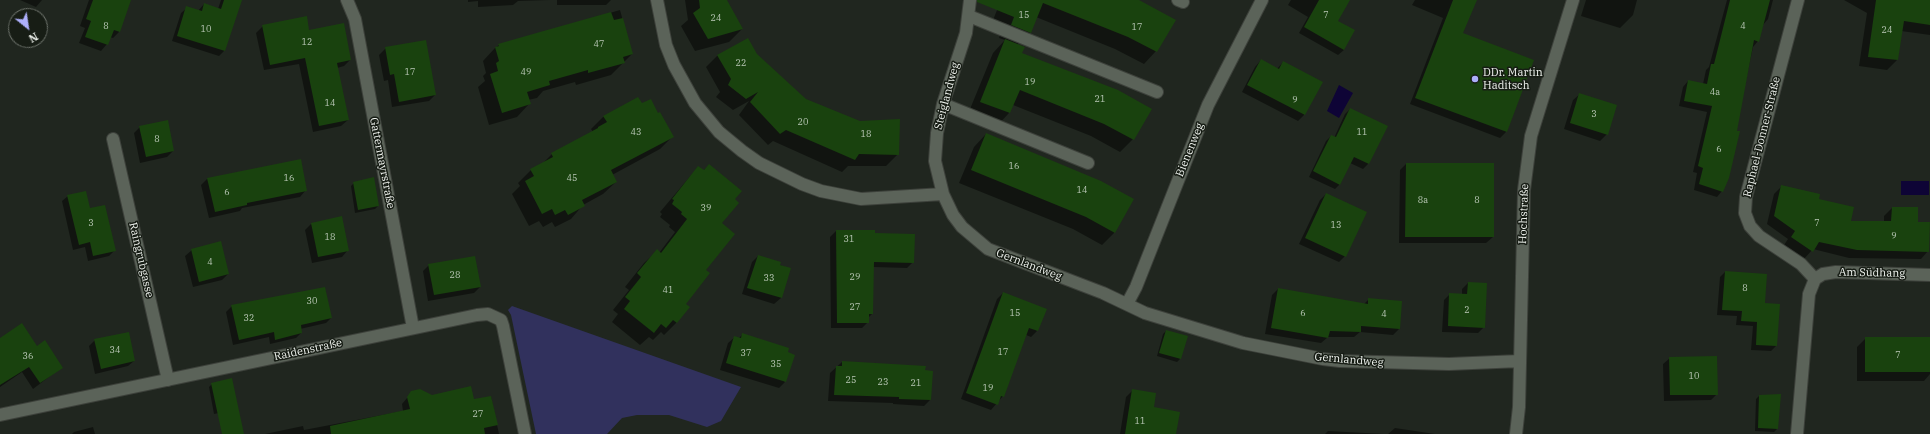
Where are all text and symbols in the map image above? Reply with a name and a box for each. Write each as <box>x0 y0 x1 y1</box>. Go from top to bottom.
north arrow <box>8 8 48 48</box>
house number: 15 <box>1019 10 1029 20</box>
house number: 7 <box>1323 10 1329 20</box>
house number: 24 <box>711 13 721 23</box>
house number: 8 <box>103 21 109 31</box>
house number: 4 <box>1740 21 1746 31</box>
house number: 17 <box>1132 22 1142 32</box>
house number: 10 <box>201 24 211 34</box>
house number: 24 <box>1882 25 1892 35</box>
text: N <box>26 29 41 46</box>
house number: 12 <box>302 37 312 47</box>
house number: 47 <box>594 39 604 49</box>
house number: 22 <box>736 58 746 68</box>
street label: Steiglandweg <box>932 61 962 131</box>
place label: DDr. Martin Haditsch <box>1483 66 1543 92</box>
house number: 17 <box>405 67 415 77</box>
house number: 49 <box>521 67 531 77</box>
marker: DDr. Martin Haditsch <box>1470 74 1480 84</box>
street label: Raphael-Donner-Straße <box>1741 75 1783 199</box>
house number: 19 <box>1025 77 1035 87</box>
house number: 4a <box>1710 87 1720 97</box>
house number: 21 <box>1095 94 1105 104</box>
house number: 9 <box>1292 95 1298 105</box>
house number: 14 <box>325 98 335 108</box>
house number: 3 <box>1591 109 1597 119</box>
street label: Gattermayrstraße <box>367 116 397 210</box>
house number: 20 <box>798 117 808 127</box>
street label: Bienenweg <box>1173 121 1207 179</box>
house number: 43 <box>631 127 641 137</box>
house number: 11 <box>1357 127 1367 137</box>
house number: 18 <box>861 129 871 139</box>
house number: 8 <box>154 134 160 144</box>
house number: 6 <box>1716 144 1722 154</box>
house number: 16 <box>1009 161 1019 171</box>
house number: 16 <box>284 173 294 183</box>
house number: 45 <box>567 173 577 183</box>
street label: Hochstraße <box>1516 184 1532 244</box>
house number: 14 <box>1077 185 1087 195</box>
house number: 6 <box>224 187 230 197</box>
house number: 8a <box>1418 195 1428 205</box>
house number: 8 <box>1474 195 1480 205</box>
house number: 39 <box>701 203 711 213</box>
house number: 3 <box>88 218 94 228</box>
house number: 7 <box>1814 218 1820 228</box>
house number: 13 <box>1331 220 1341 230</box>
street label: Raingrubgasse <box>126 221 156 299</box>
house number: 9 <box>1891 231 1897 241</box>
house number: 18 <box>325 232 335 242</box>
house number: 31 <box>844 234 854 244</box>
street label: Gernlandweg <box>994 246 1064 284</box>
house number: 4 <box>207 257 213 267</box>
street label: Am Südhang <box>1839 266 1905 280</box>
house number: 28 <box>450 270 460 280</box>
house number: 29 <box>850 272 860 282</box>
house number: 33 <box>764 273 774 283</box>
house number: 8 <box>1742 283 1748 293</box>
house number: 41 <box>663 285 673 295</box>
house number: 30 <box>307 296 317 306</box>
house number: 27 <box>850 302 860 312</box>
house number: 2 <box>1464 305 1470 315</box>
house number: 15 <box>1010 308 1020 318</box>
house number: 6 <box>1300 308 1306 318</box>
house number: 4 <box>1381 309 1387 319</box>
house number: 32 <box>244 313 254 323</box>
street label: Raidenstraße <box>273 336 343 364</box>
house number: 34 <box>110 345 120 355</box>
house number: 17 <box>998 347 1008 357</box>
house number: 37 <box>741 348 751 358</box>
street label: Gernlandweg <box>1314 350 1384 370</box>
house number: 7 <box>1895 350 1901 360</box>
house number: 36 <box>23 351 33 361</box>
house number: 35 <box>771 359 781 369</box>
house number: 10 <box>1689 371 1699 381</box>
house number: 25 <box>846 375 856 385</box>
house number: 23 <box>878 377 888 387</box>
house number: 21 <box>911 378 921 388</box>
house number: 19 <box>983 383 993 393</box>
house number: 27 <box>473 409 483 419</box>
house number: 11 <box>1135 416 1145 426</box>

